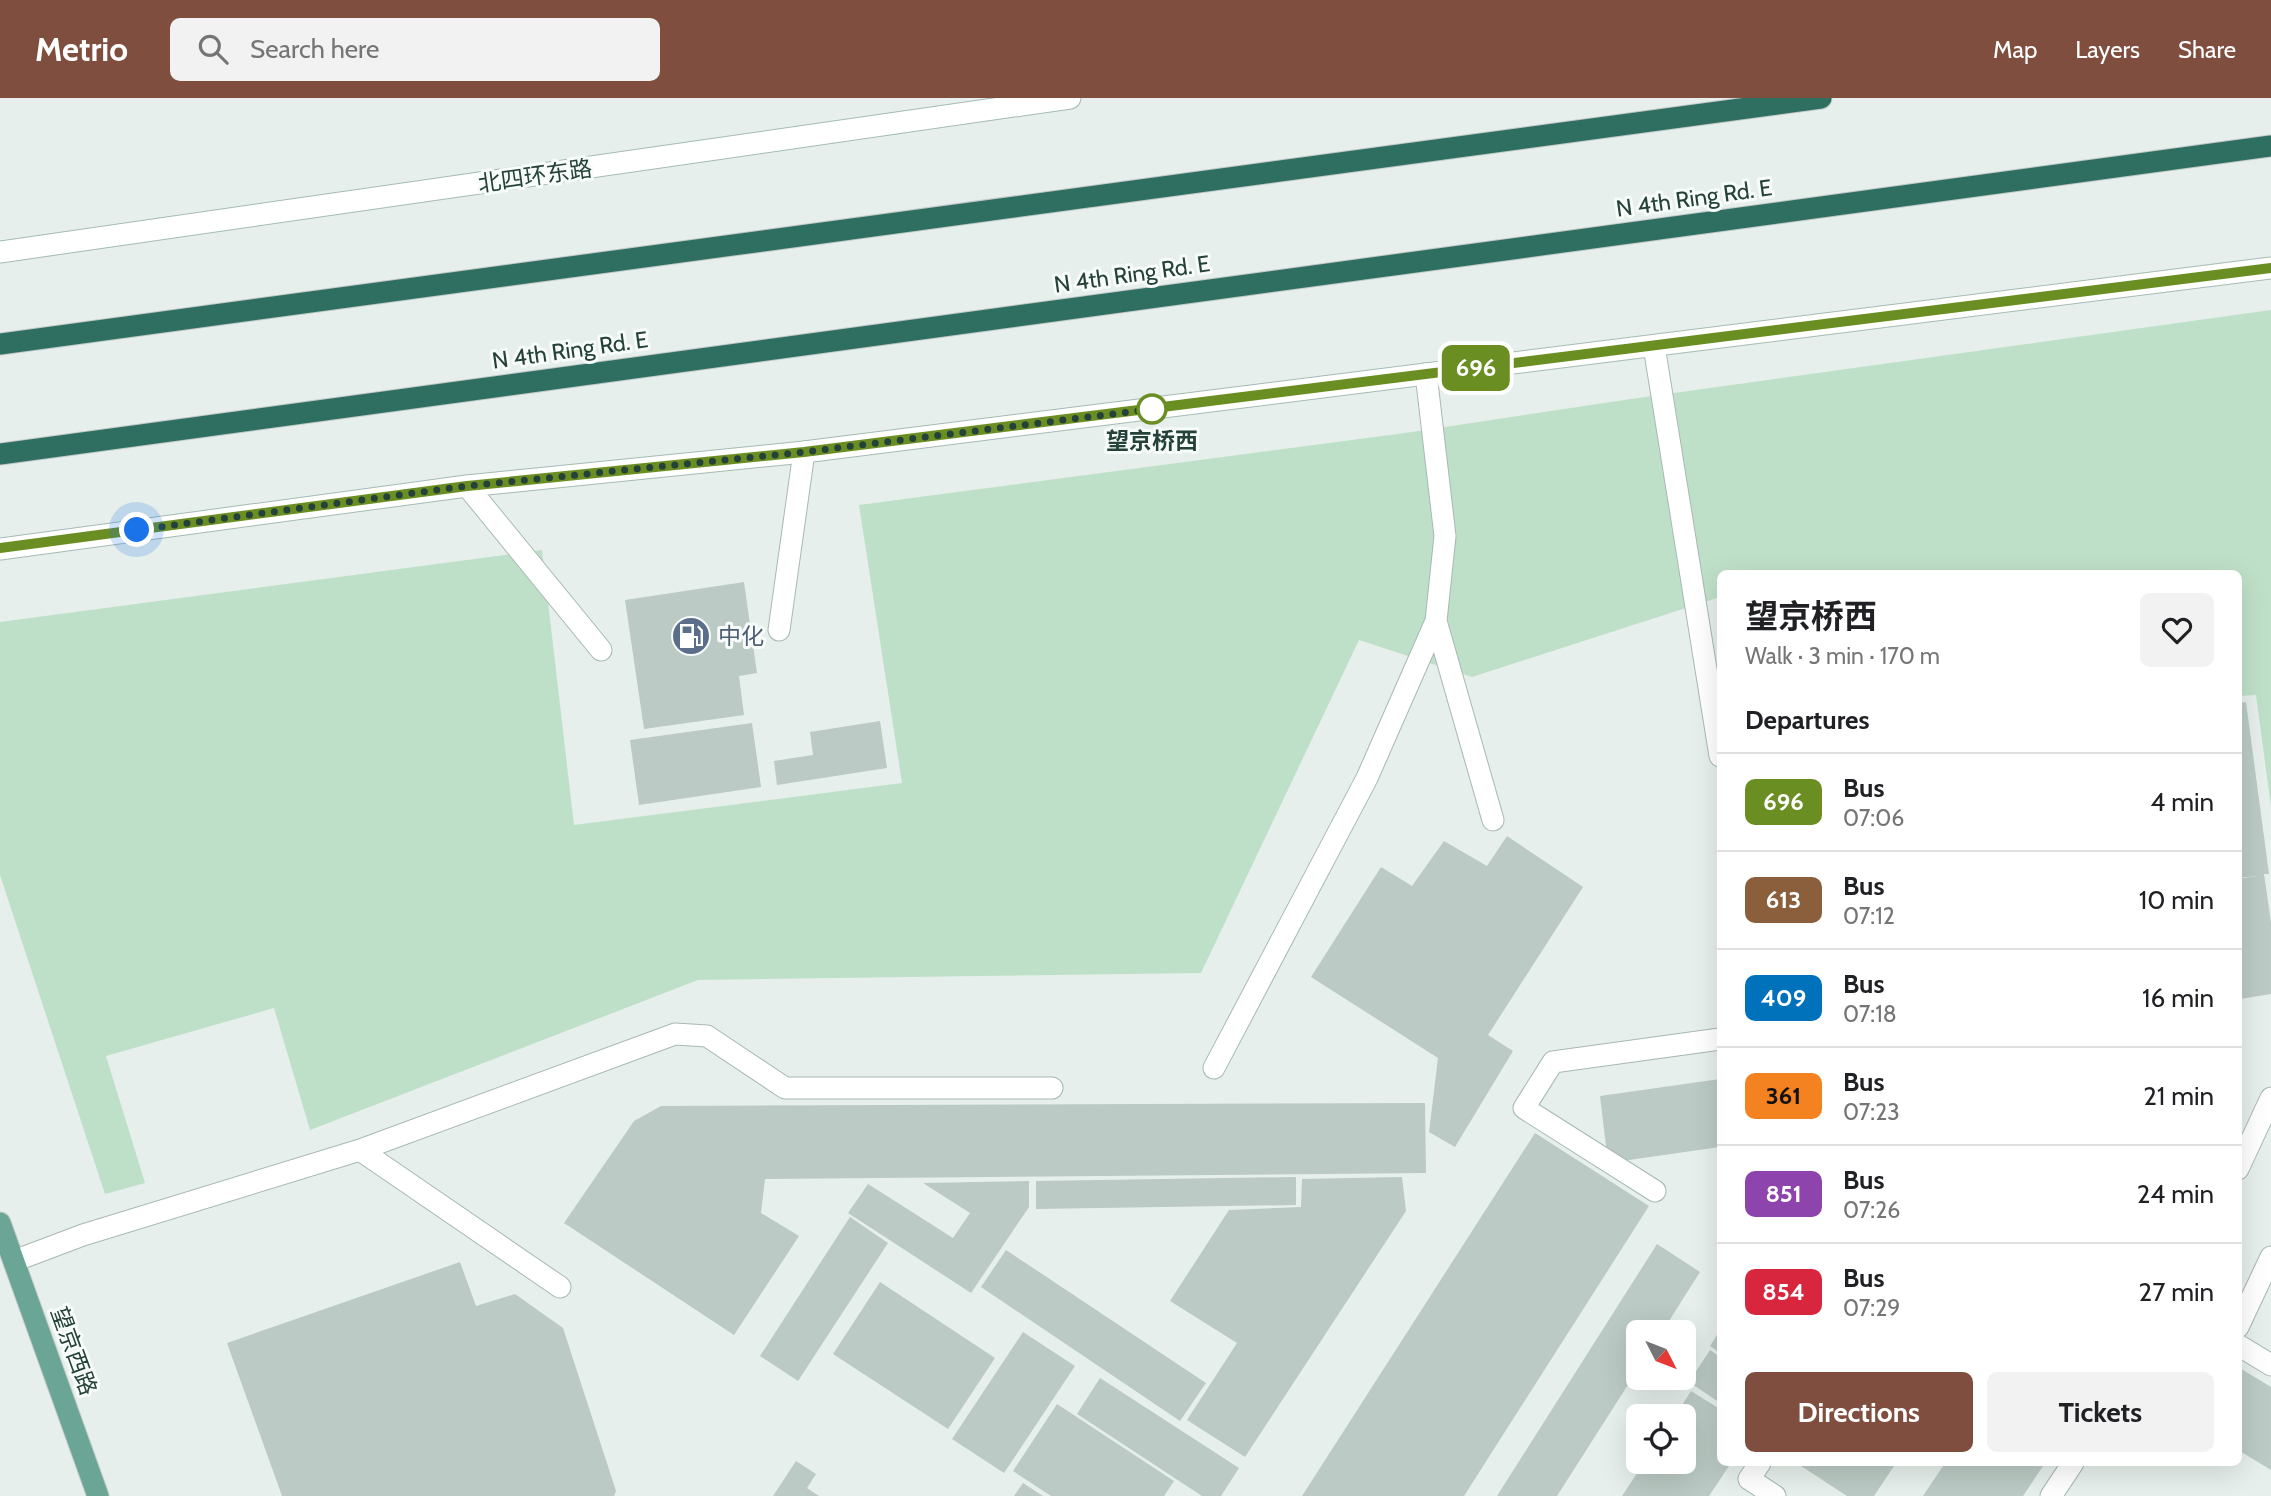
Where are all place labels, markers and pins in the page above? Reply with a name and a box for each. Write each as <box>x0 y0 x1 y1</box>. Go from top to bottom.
marker: 望京桥西 <box>1137 394 1167 424</box>
place label: 望京桥西 <box>1106 427 1198 455</box>
fuel station icon: 中化 <box>670 615 712 657</box>
place label: 中化 <box>718 622 764 650</box>

